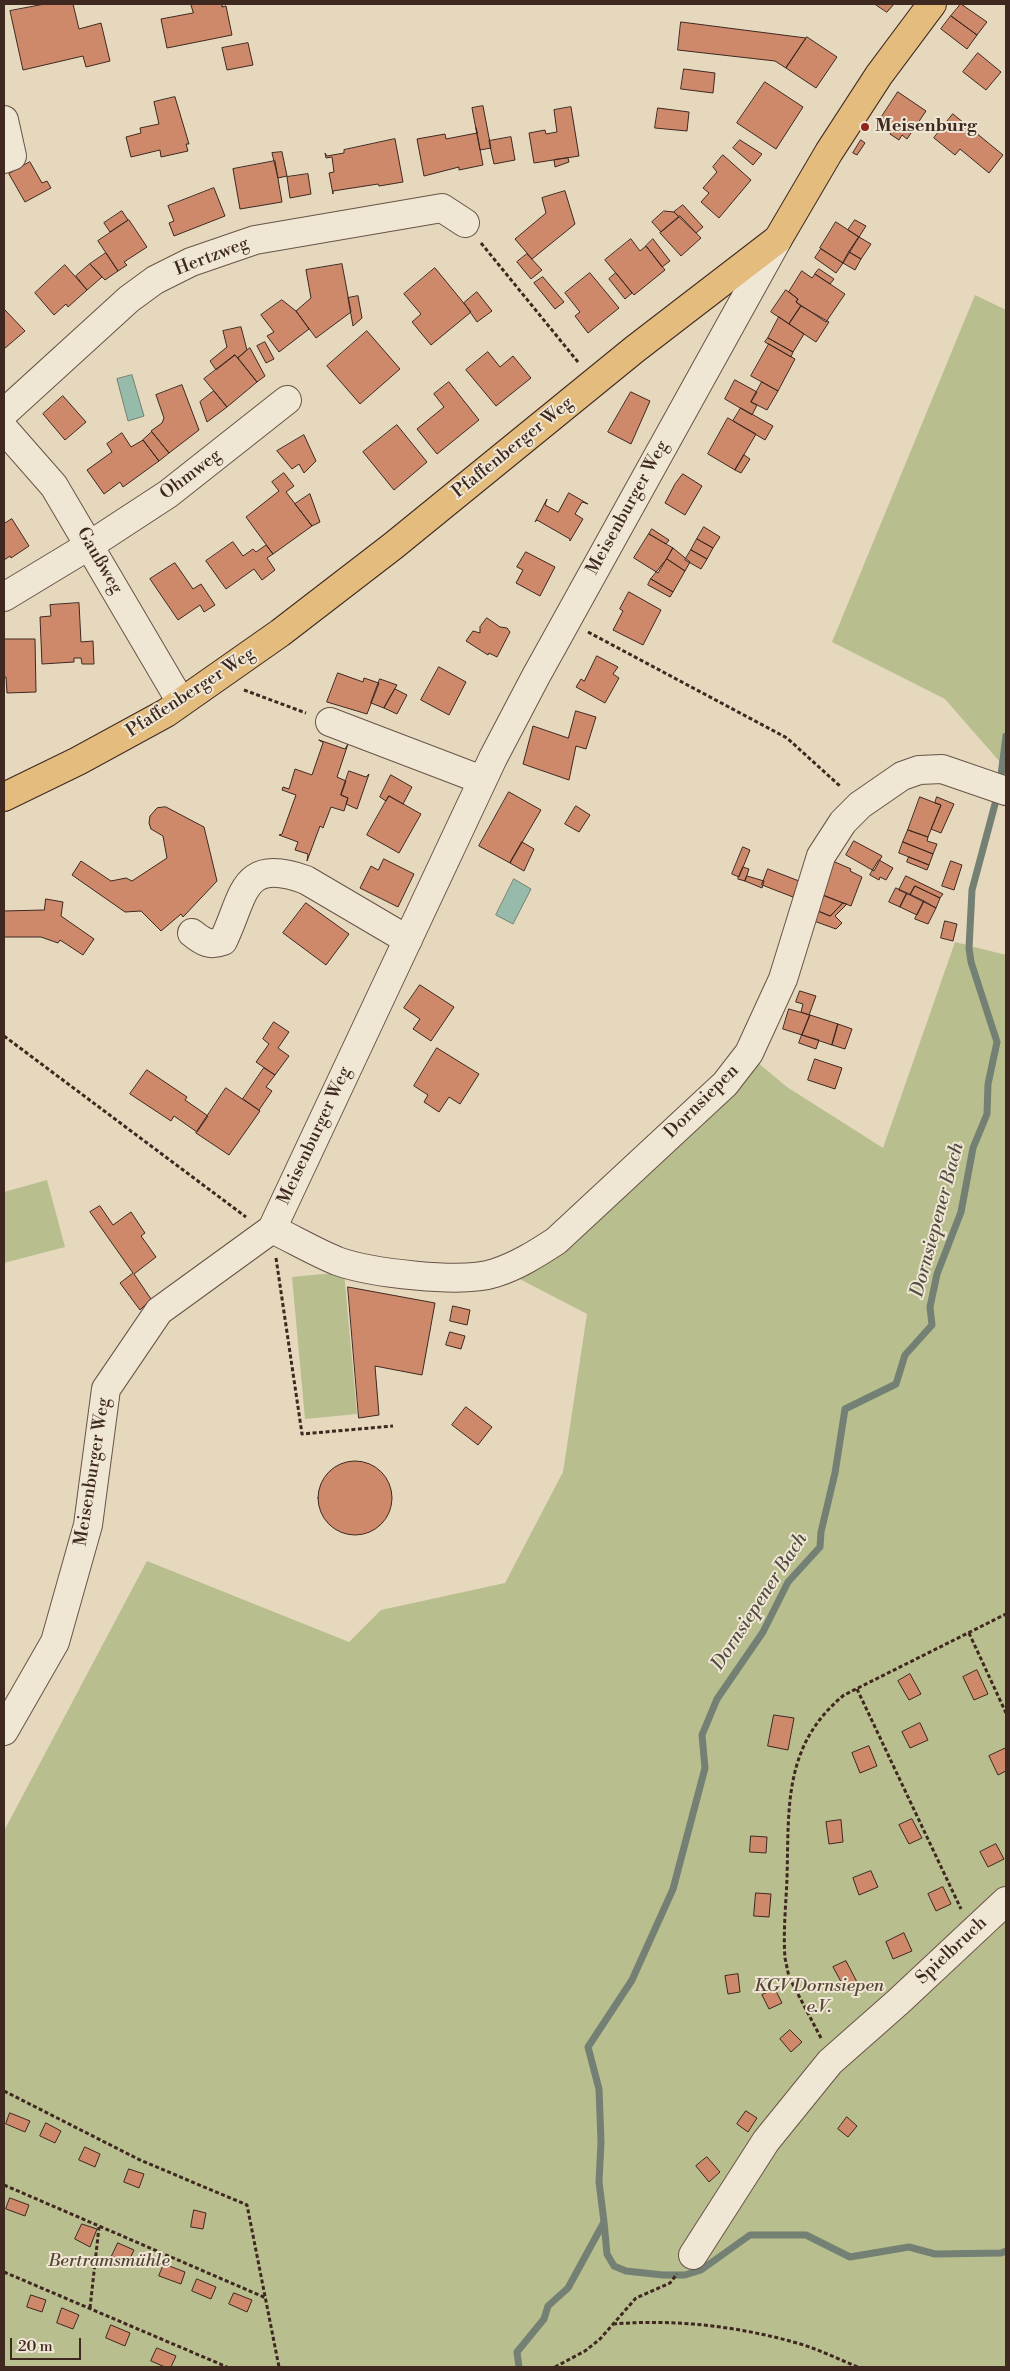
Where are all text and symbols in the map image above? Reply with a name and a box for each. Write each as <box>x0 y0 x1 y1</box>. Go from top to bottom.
place label: Meisenburg <box>875 116 977 138</box>
marker: Meisenburg <box>859 121 871 133</box>
street label: Hertzweg <box>172 233 252 281</box>
street label: Pfaffenberger Weg <box>448 393 578 503</box>
street label: Meisenburger Weg <box>582 437 674 579</box>
street label: Ohmweg <box>156 445 226 505</box>
street label: Gaußweg <box>71 524 127 598</box>
street label: Pfaffenberger Weg <box>123 643 259 743</box>
street label: Dornsiepen <box>660 1060 744 1144</box>
street label: Meisenburger Weg <box>274 1063 356 1209</box>
water label: Dornsiepener Bach <box>906 1140 970 1300</box>
street label: Meisenburger Weg <box>71 1396 115 1548</box>
water label: Dornsiepener Bach <box>707 1529 813 1675</box>
street label: Spielbruch <box>912 1913 992 1989</box>
park label: KGV Dornsiepen e.V. <box>754 1976 884 2018</box>
park label: Bertramsmühle <box>48 2251 170 2273</box>
scale bar <box>12 2328 84 2360</box>
text: 20 m <box>18 2337 53 2356</box>

